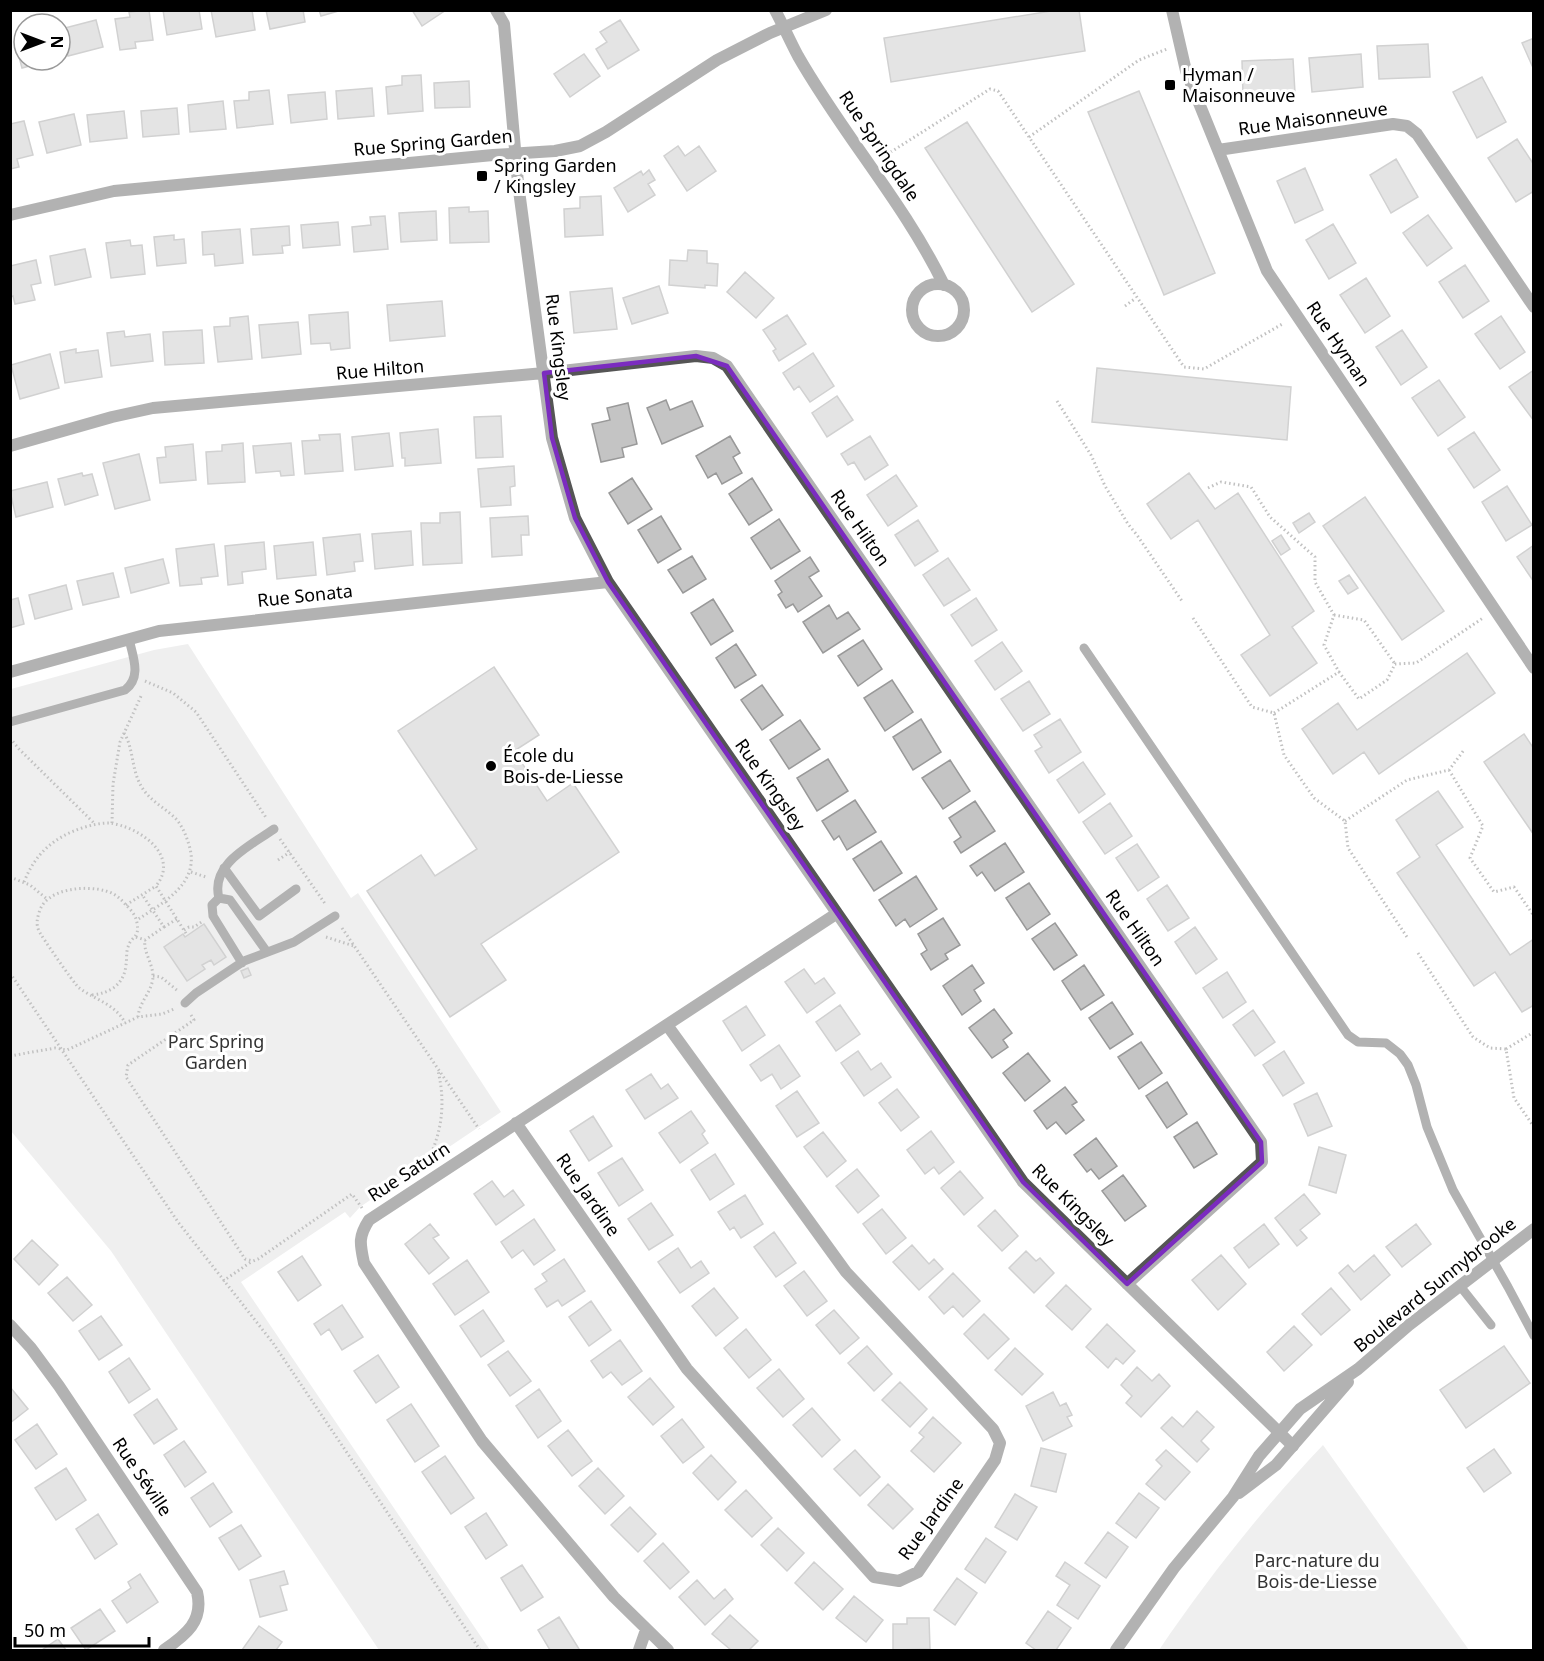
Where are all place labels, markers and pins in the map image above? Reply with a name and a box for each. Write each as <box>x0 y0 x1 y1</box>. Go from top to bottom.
place label: Hyman / Maisonneuve <box>1182 62 1295 107</box>
marker: Hyman / Maisonneuve <box>1163 78 1177 92</box>
place label: Spring Garden / Kingsley <box>494 153 617 198</box>
marker: Spring Garden / Kingsley <box>475 169 489 183</box>
place label: École du Bois-de-Liesse <box>503 743 623 788</box>
marker: École du Bois-de-Liesse <box>484 759 498 773</box>

